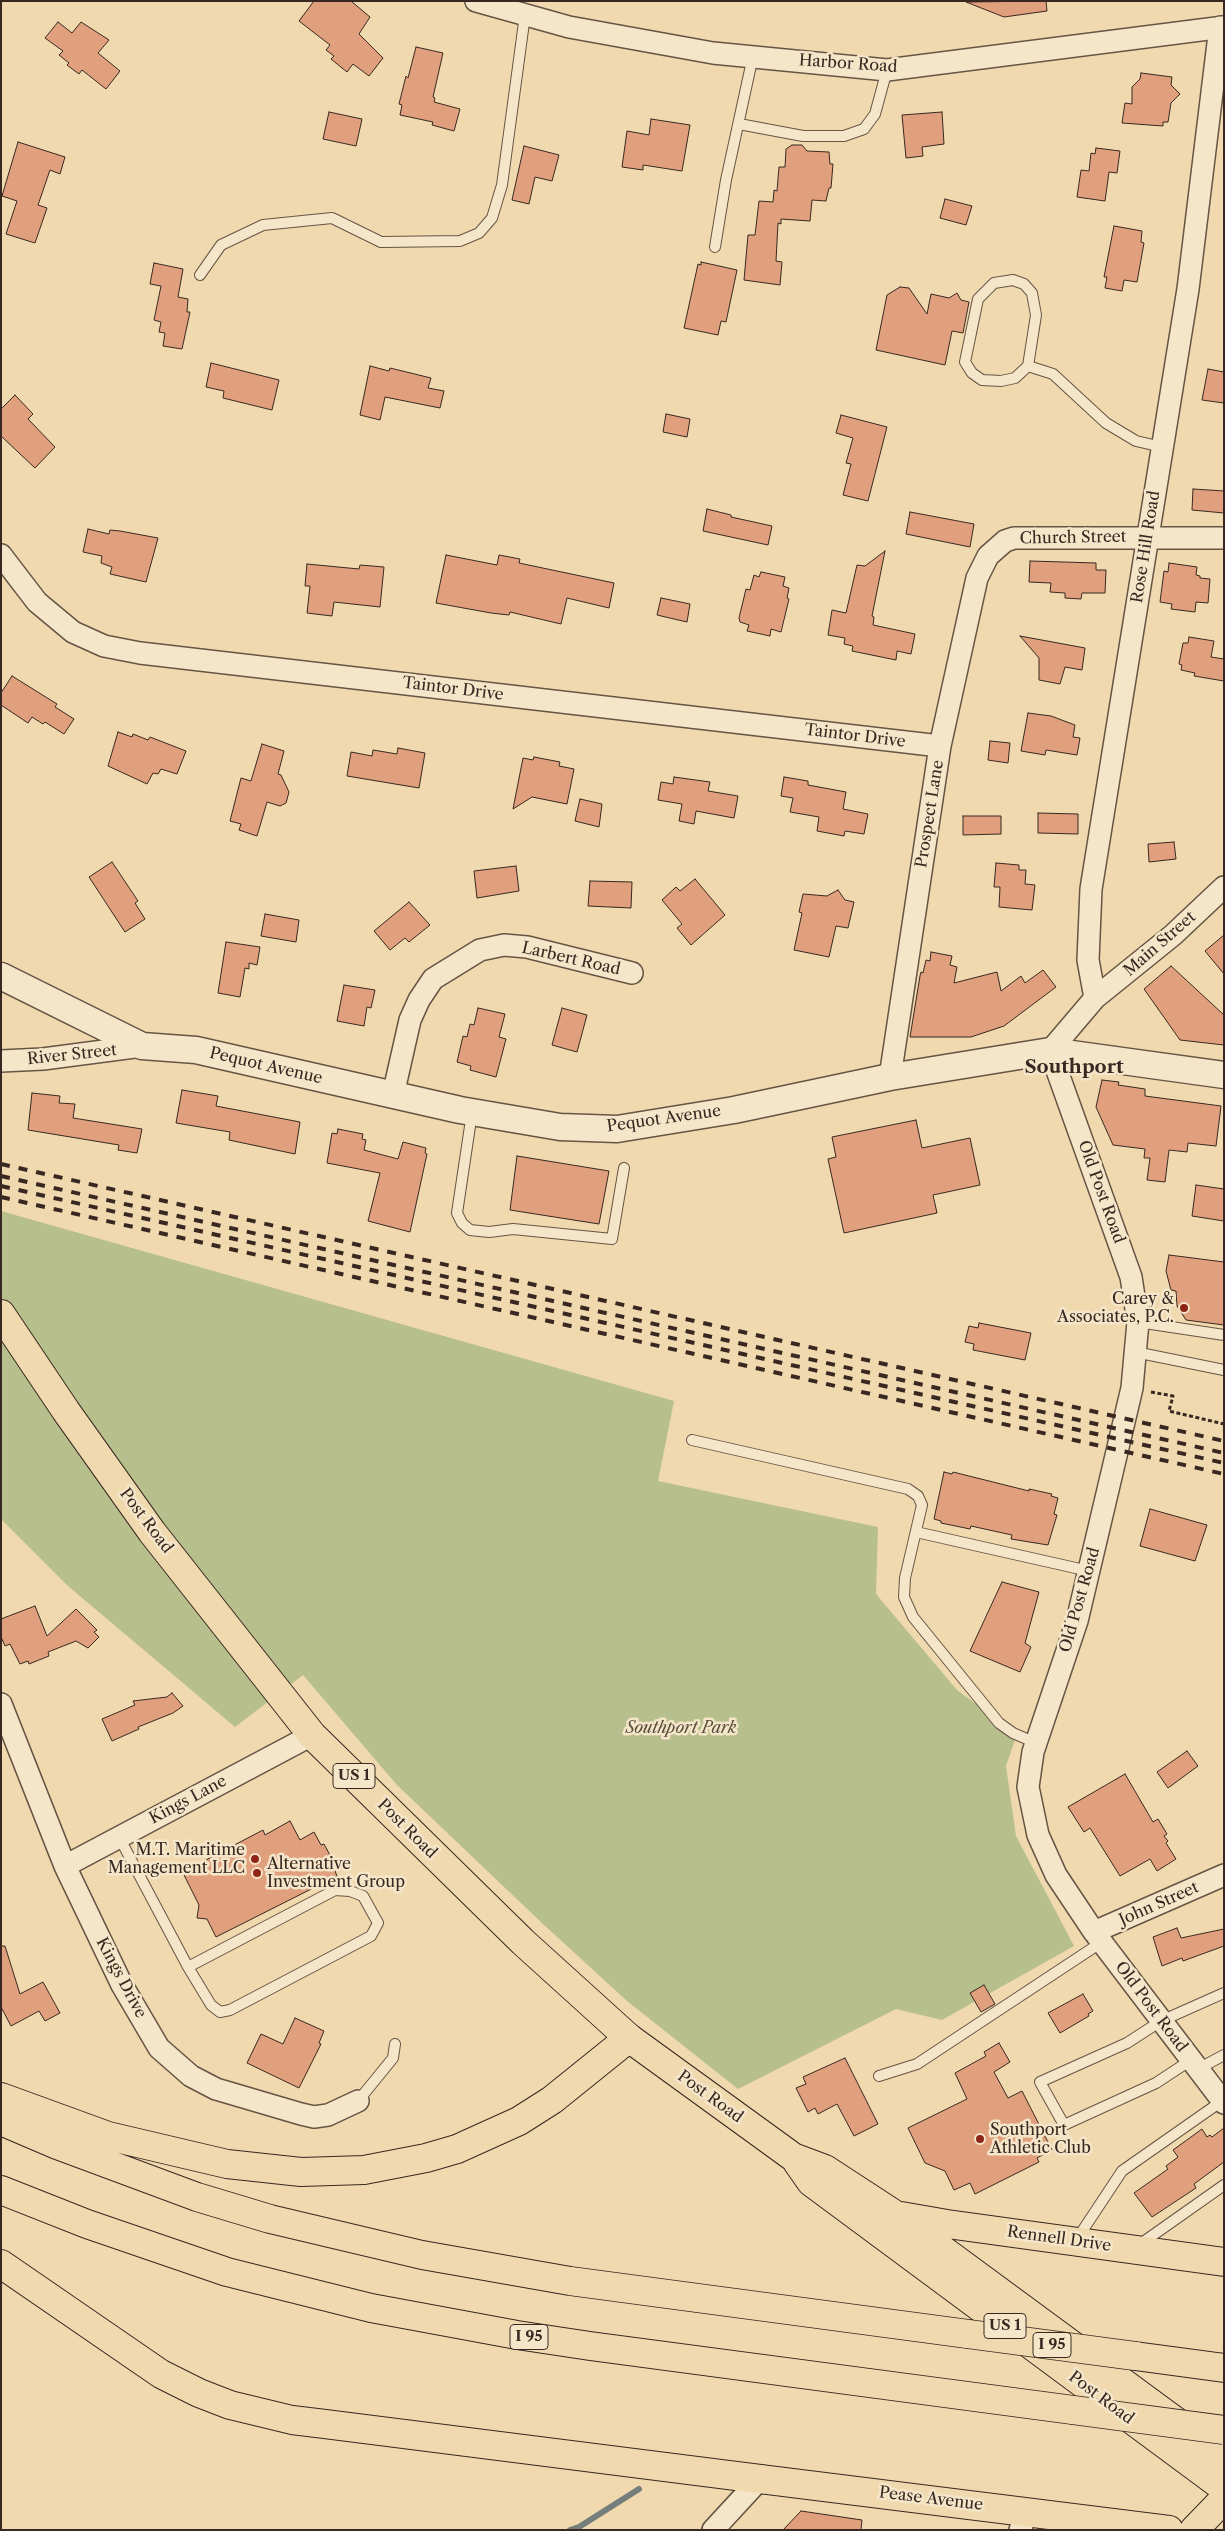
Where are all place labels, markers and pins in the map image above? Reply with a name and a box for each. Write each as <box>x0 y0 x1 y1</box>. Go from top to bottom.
place label: Carey & Associates, P.C. <box>1057 1289 1174 1327</box>
marker: Carey & Associates, P.C. <box>1178 1302 1190 1314</box>
place label: M.T. Maritime Management LLC <box>108 1840 245 1878</box>
marker: M.T. Maritime Management LLC <box>249 1853 261 1865</box>
place label: Alternative Investment Group <box>267 1854 405 1892</box>
marker: Alternative Investment Group <box>251 1867 263 1879</box>
place label: Southport Athletic Club <box>990 2120 1091 2158</box>
marker: Southport Athletic Club <box>974 2133 986 2145</box>

